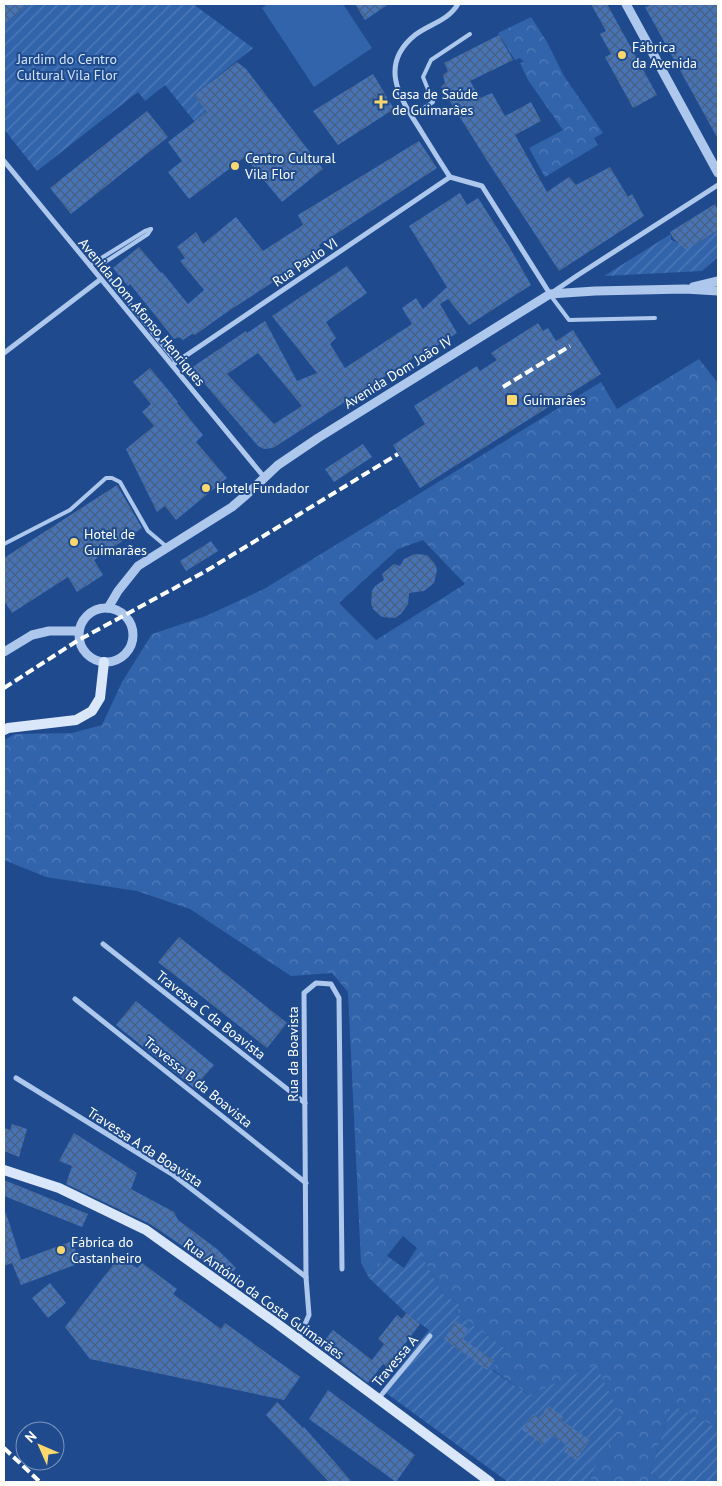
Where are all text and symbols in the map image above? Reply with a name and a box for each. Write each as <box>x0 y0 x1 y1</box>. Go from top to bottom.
place label: Fábrica da Avenida <box>632 38 697 72</box>
marker: Fábrica da Avenida <box>616 49 628 61</box>
park label: Jardim do Centro Cultural Vila Flor <box>16 50 118 84</box>
place label: Casa de Saúde de Guimarães <box>392 85 478 119</box>
marker: Casa de Saúde de Guimarães <box>374 95 388 109</box>
place label: Centro Cultural Vila Flor <box>244 149 336 183</box>
marker: Centro Cultural Vila Flor <box>229 160 241 172</box>
street label: Avenida Dom Afonso Henriques <box>75 234 209 390</box>
street label: Rua Paulo VI <box>269 234 341 290</box>
street label: Avenida Dom João IV <box>340 331 456 413</box>
place label: Guimarães <box>523 391 586 409</box>
marker: Guimarães <box>505 393 519 407</box>
place label: Hotel Fundador <box>216 479 309 497</box>
marker: Hotel Fundador <box>200 482 212 494</box>
place label: Hotel de Guimarães <box>84 525 147 559</box>
marker: Hotel de Guimarães <box>68 536 80 548</box>
street label: Travessa C da Boavista <box>153 967 269 1063</box>
street label: Rua da Boavista <box>284 1006 302 1102</box>
street label: Travessa B da Boavista <box>140 1033 256 1132</box>
street label: Travessa A da Boavista <box>84 1103 206 1191</box>
place label: Fábrica do Castanheiro <box>71 1233 142 1267</box>
street label: Rua António da Costa Guimarães <box>180 1235 348 1363</box>
marker: Fábrica do Castanheiro <box>55 1244 67 1256</box>
street label: Travessa A <box>368 1331 422 1391</box>
north arrow <box>15 1421 65 1471</box>
text: N <box>21 1427 40 1446</box>

